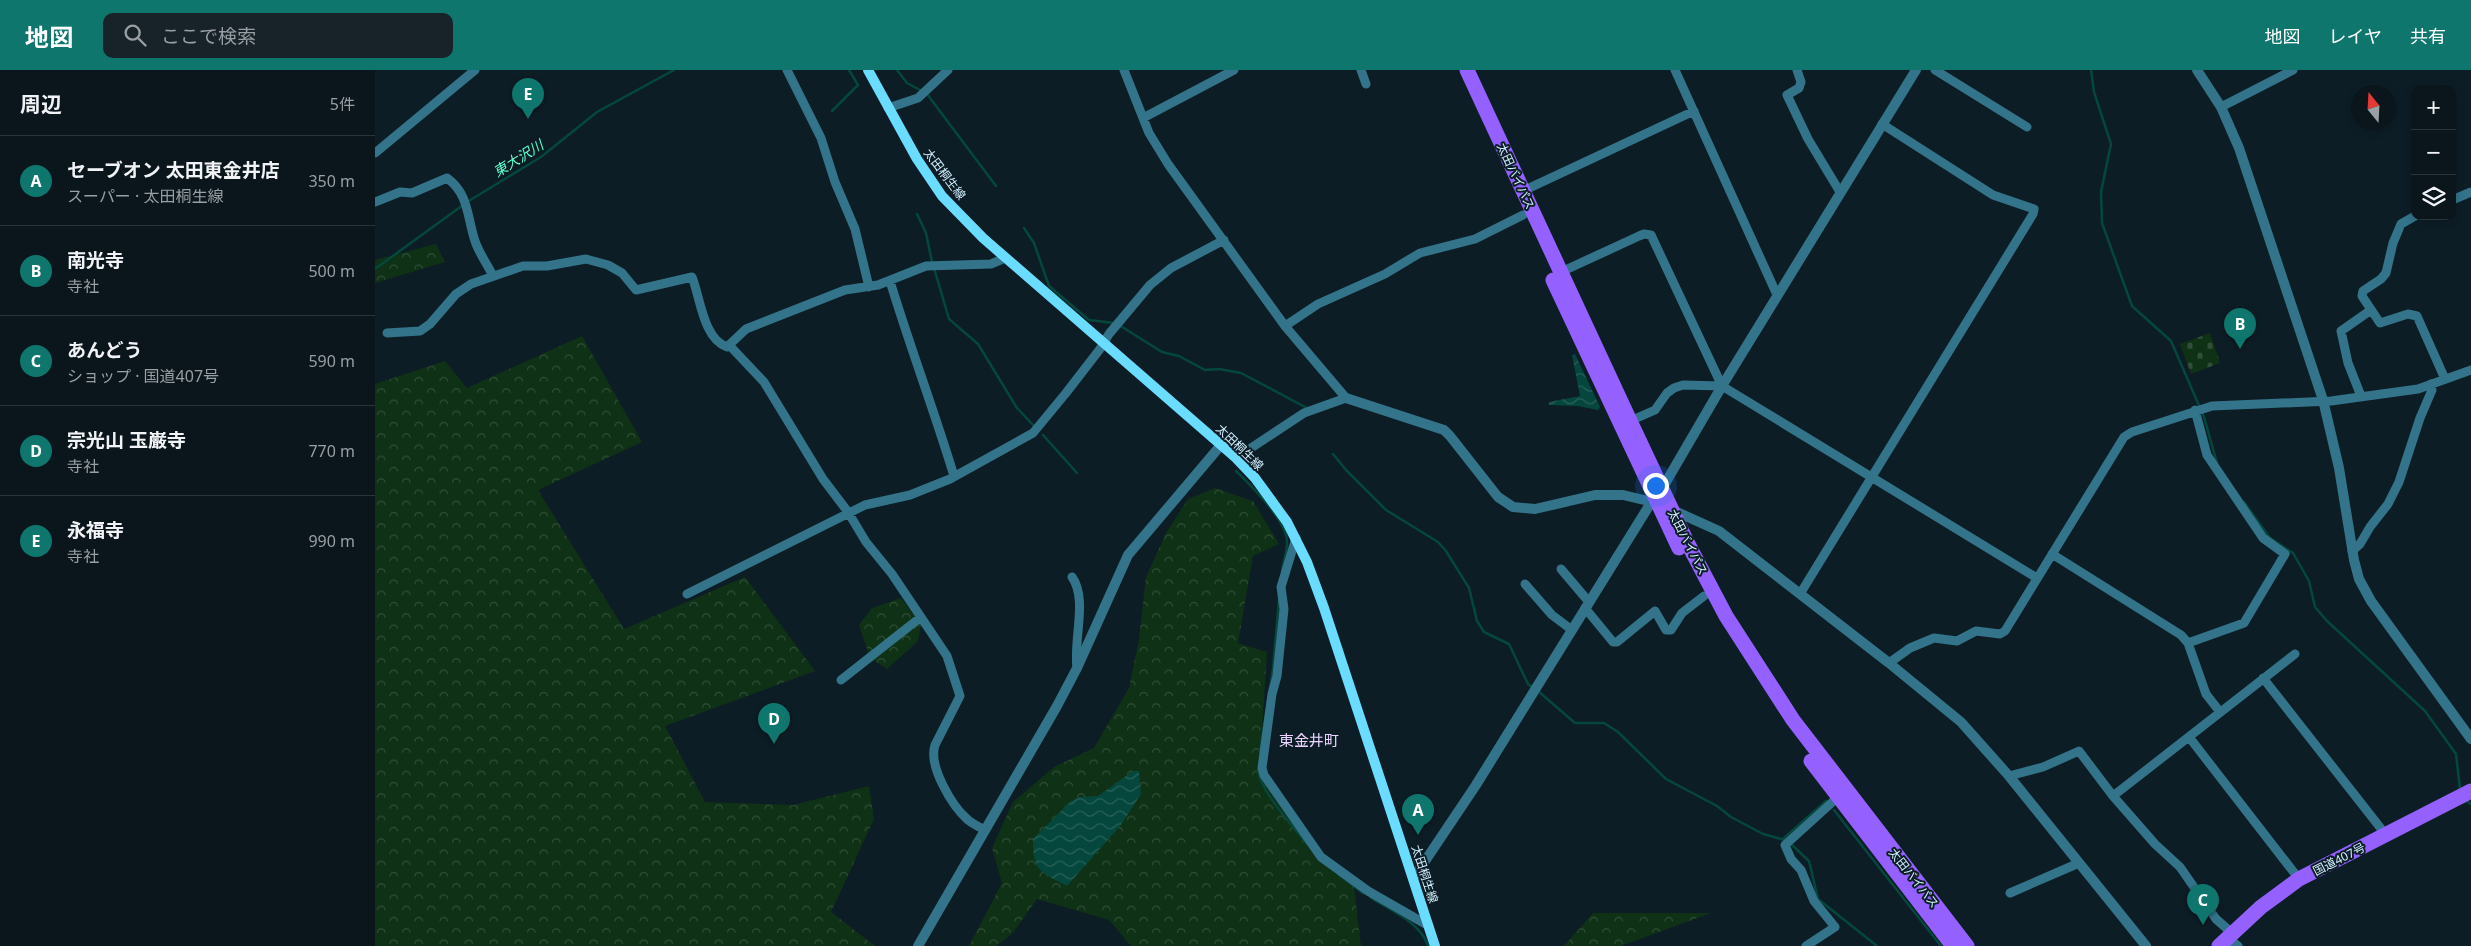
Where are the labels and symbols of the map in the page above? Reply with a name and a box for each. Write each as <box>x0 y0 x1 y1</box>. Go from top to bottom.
pin: E <box>512 78 544 119</box>
north arrow <box>2351 85 2396 130</box>
water label: 東大沢川 <box>489 134 548 181</box>
street label: 太田バイパス <box>1493 140 1539 212</box>
street label: 太田桐生線 <box>920 145 970 203</box>
pin: B <box>2224 308 2256 349</box>
street label: 太田桐生線 <box>1213 420 1267 474</box>
your location <box>1643 473 1669 499</box>
street label: 太田バイパス <box>1664 506 1712 578</box>
pin: D <box>758 703 790 744</box>
district label: 東金井町 <box>1279 730 1339 750</box>
pin: A <box>1402 794 1434 835</box>
street label: 国道407号 <box>2310 839 2368 879</box>
street label: 太田桐生線 <box>1408 843 1442 905</box>
street label: 太田バイパス <box>1885 844 1943 912</box>
pin: C <box>2187 884 2219 925</box>

